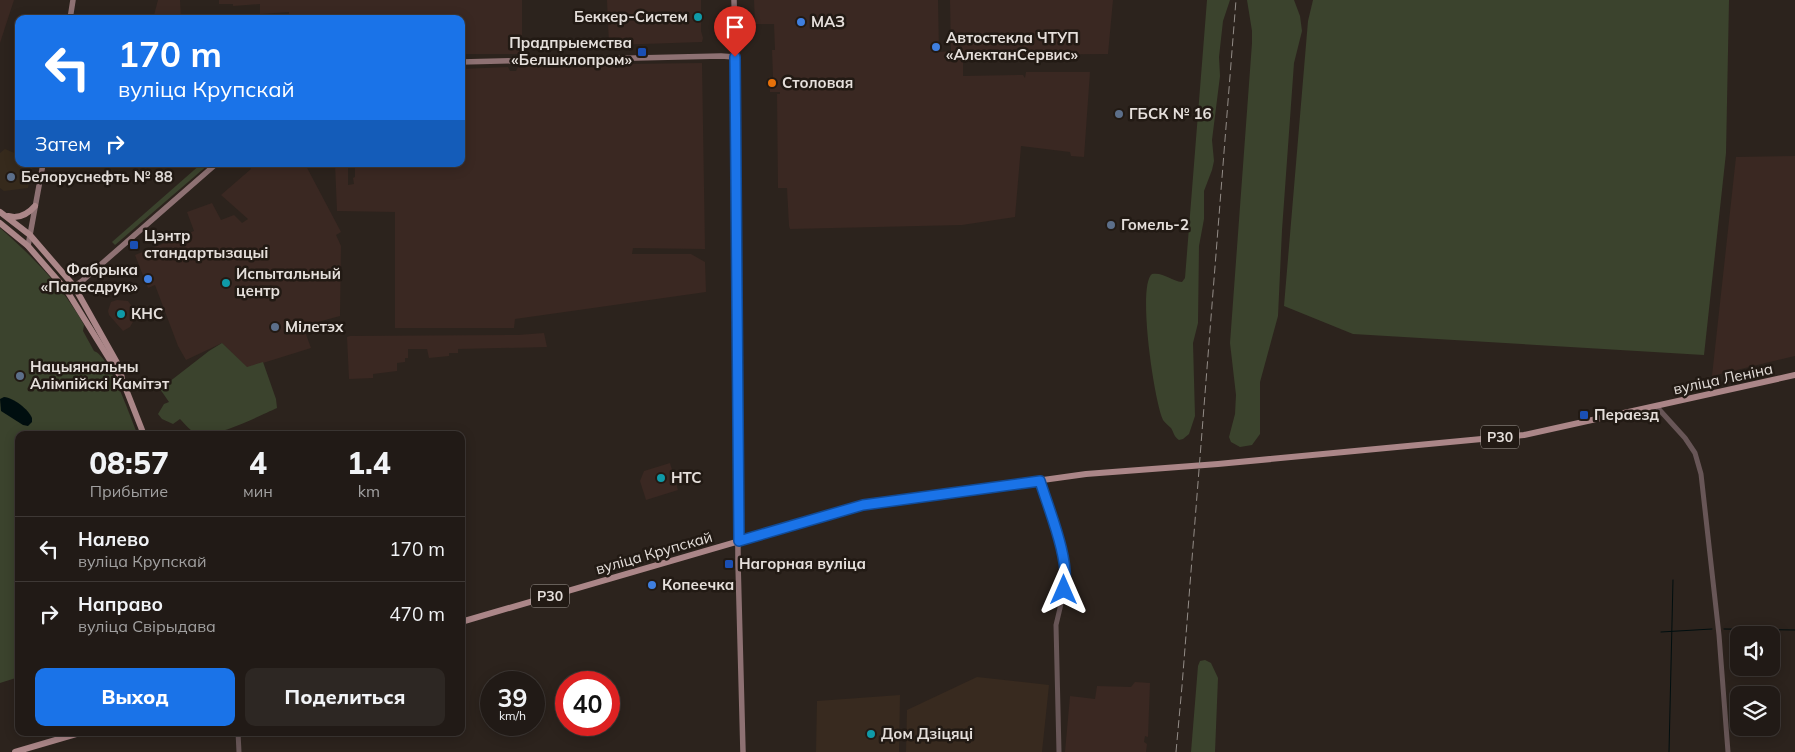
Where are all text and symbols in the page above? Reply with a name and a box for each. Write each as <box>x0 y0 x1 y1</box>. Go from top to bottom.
pin <box>714 6 756 57</box>
place label: Беккер-Систем <box>574 7 688 26</box>
marker: Беккер-Систем <box>692 11 704 23</box>
place label: МАЗ <box>811 12 845 31</box>
icon: arrive <box>721 13 749 41</box>
marker: МАЗ <box>795 16 807 28</box>
place label: Автостекла ЧТУП «АлектанСервис» <box>946 28 1079 64</box>
text: 170 m <box>118 32 222 76</box>
place label: Прадпрыемства «Белшклопром» <box>509 33 633 69</box>
icon: left <box>35 35 100 100</box>
marker: Автостекла ЧТУП «АлектанСервис» <box>930 41 942 53</box>
marker: Прадпрыемства «Белшклопром» <box>636 46 648 58</box>
place label: Столовая <box>782 73 853 92</box>
text: вуліца Крупскай <box>118 75 295 103</box>
marker: Столовая <box>766 77 778 89</box>
place label: ГБСК № 16 <box>1129 104 1212 123</box>
marker: ГБСК № 16 <box>1113 108 1125 120</box>
icon: right <box>101 130 129 158</box>
text: Затем <box>35 132 91 156</box>
place label: Белоруснефть № 88 <box>21 167 173 186</box>
marker: Белоруснефть № 88 <box>5 171 17 183</box>
place label: Гомель-2 <box>1121 215 1189 234</box>
marker: Гомель-2 <box>1105 219 1117 231</box>
place label: Цэнтр стандартызацыі <box>144 226 268 262</box>
marker: Цэнтр стандартызацыі <box>128 239 140 251</box>
place label: Фабрыка «Палесдрук» <box>41 260 139 296</box>
place label: Испытальный центр <box>236 264 341 300</box>
marker: Фабрыка «Палесдрук» <box>142 273 154 285</box>
marker: Испытальный центр <box>220 277 232 289</box>
place label: КНС <box>131 304 163 323</box>
marker: КНС <box>115 308 127 320</box>
place label: Мілетэх <box>285 317 344 336</box>
marker: Мілетэх <box>269 321 281 333</box>
place label: Нацыянальны Алімпійскі Камітэт <box>30 357 170 393</box>
street label: вуліца Леніна <box>1671 359 1774 398</box>
marker: Нацыянальны Алімпійскі Камітэт <box>14 370 26 382</box>
place label: Пераезд <box>1594 405 1660 424</box>
marker: Пераезд <box>1578 409 1590 421</box>
road number: Р30 <box>1481 426 1519 448</box>
text: 08:57 <box>89 444 169 482</box>
text: 4 <box>249 444 267 482</box>
text: 1.4 <box>347 444 391 482</box>
place label: НТС <box>671 468 702 487</box>
marker: НТС <box>655 472 667 484</box>
text: Прибытие <box>90 481 168 501</box>
text: мин <box>243 481 273 501</box>
text: km <box>358 481 380 501</box>
text: Налево <box>78 527 150 551</box>
street label: вуліца Крупскай <box>593 527 714 578</box>
icon: left <box>35 535 63 563</box>
text: 170 m <box>389 537 445 561</box>
text: вуліца Крупскай <box>78 551 207 571</box>
place label: Нагорная вуліца <box>739 554 866 573</box>
marker: Нагорная вуліца <box>723 558 735 570</box>
position arrow <box>1037 563 1089 615</box>
place label: Копеечка <box>662 575 734 594</box>
marker: Копеечка <box>646 579 658 591</box>
road number: Р30 <box>531 584 569 608</box>
text: Направо <box>78 592 163 616</box>
icon: right <box>35 600 63 628</box>
text: 470 m <box>389 602 445 626</box>
text: вуліца Свірыдава <box>78 616 216 636</box>
map controls <box>1730 626 1780 736</box>
button: sound <box>1730 626 1780 676</box>
button: Выход <box>35 668 235 726</box>
button: Поделиться <box>245 668 445 726</box>
speed limit sign: 40 <box>555 671 620 736</box>
text: 39 <box>497 682 528 713</box>
button: layers <box>1730 686 1780 736</box>
text: km/h <box>499 708 526 723</box>
place label: Дом Дзіцяці <box>881 724 973 743</box>
marker: Дом Дзіцяці <box>865 728 877 740</box>

